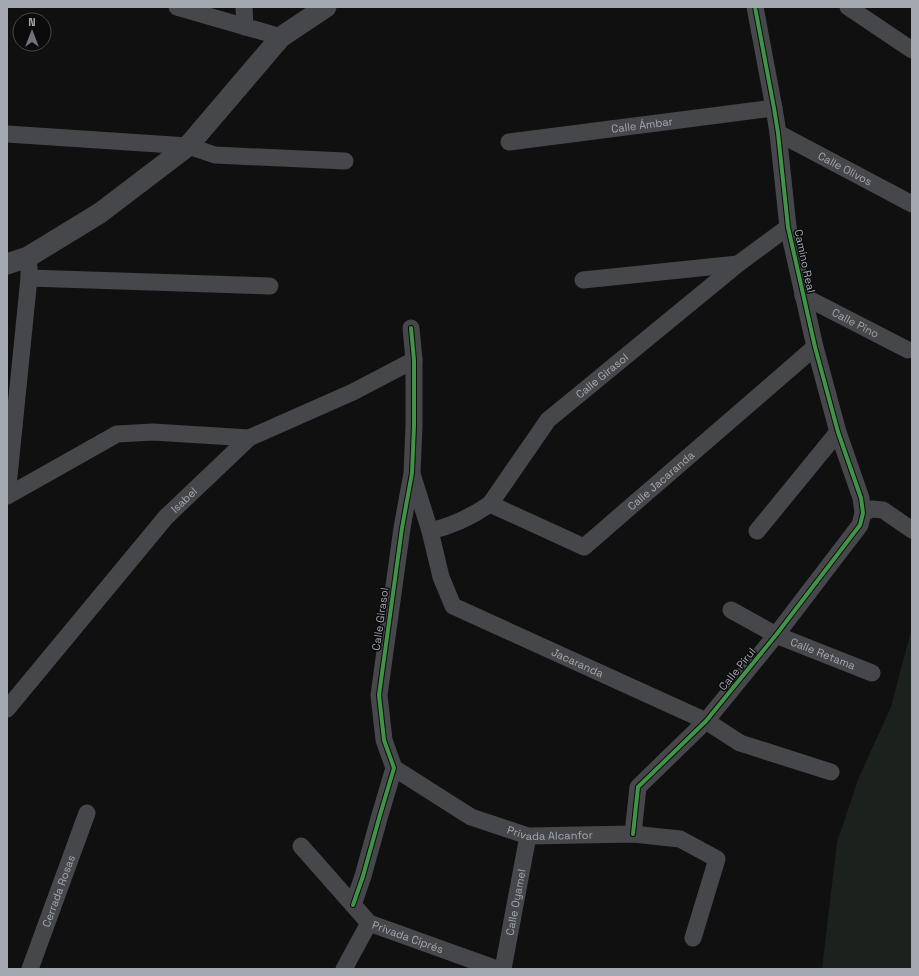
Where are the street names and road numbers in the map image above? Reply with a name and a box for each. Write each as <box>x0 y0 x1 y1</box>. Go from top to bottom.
street label: Calle Ámbar <box>610 114 674 136</box>
street label: Calle Olivos <box>816 149 875 189</box>
street label: Camino Real <box>791 228 819 294</box>
street label: Calle Pino <box>830 305 882 341</box>
street label: Calle Girasol <box>573 350 631 401</box>
street label: Calle Jacaranda <box>625 447 698 513</box>
street label: Isabel <box>168 484 200 516</box>
street label: Calle Girasol <box>369 587 391 651</box>
street label: Calle Retama <box>789 634 858 673</box>
street label: Jacaranda <box>549 645 606 681</box>
street label: Calle Pirul <box>716 645 758 693</box>
street label: Privada Alcanfor <box>505 823 593 843</box>
street label: Cerrada Rosas <box>39 853 78 929</box>
street label: Calle Oyamel <box>502 868 529 937</box>
street label: Privada Ciprés <box>370 918 446 956</box>

